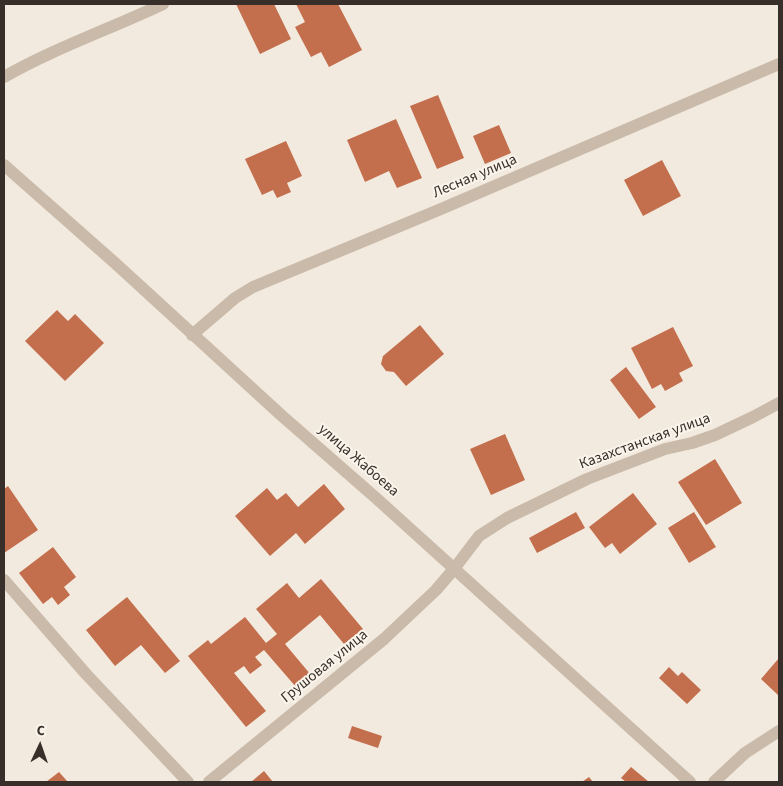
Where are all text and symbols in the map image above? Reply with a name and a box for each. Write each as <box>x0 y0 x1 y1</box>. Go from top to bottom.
street label: Лесная улица <box>430 151 520 203</box>
street label: Казахстанская улица <box>577 410 713 474</box>
street label: улица Жабоева <box>314 421 402 501</box>
street label: Грушовая улица <box>278 627 372 707</box>
north arrow <box>15 721 65 771</box>
text: С <box>36 721 45 741</box>

